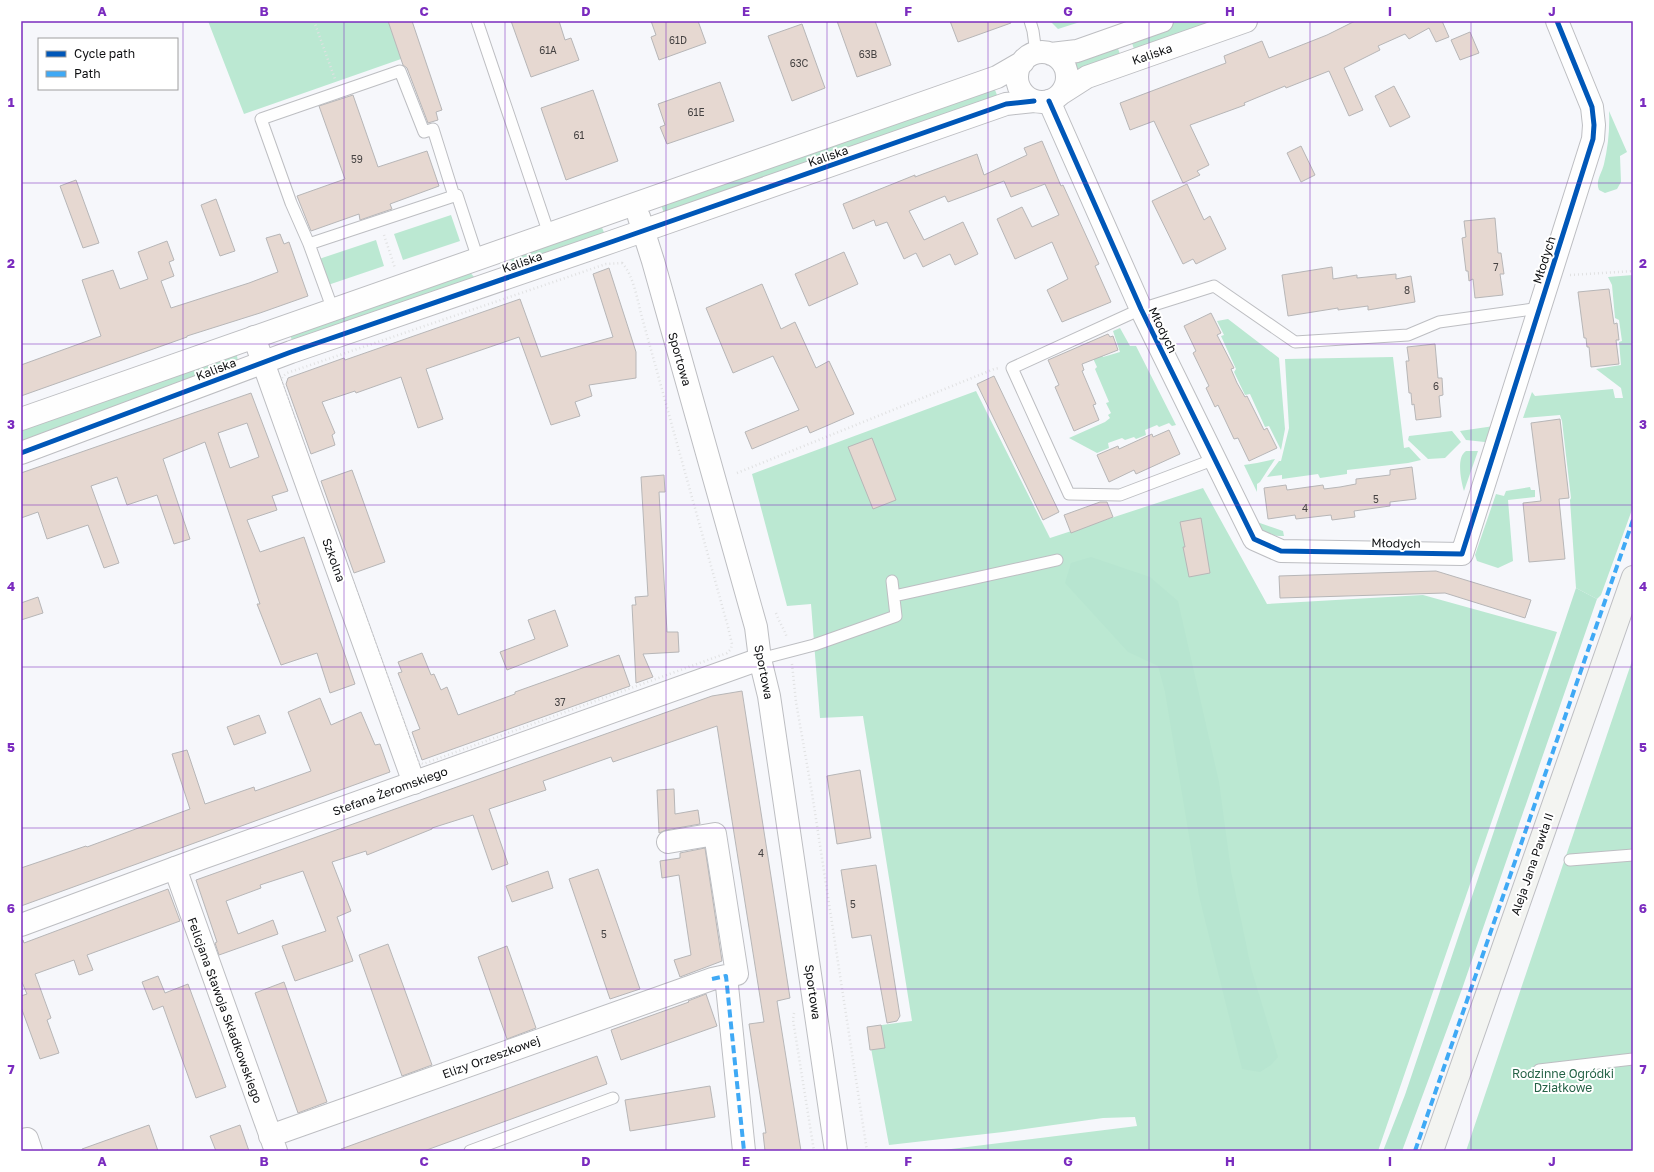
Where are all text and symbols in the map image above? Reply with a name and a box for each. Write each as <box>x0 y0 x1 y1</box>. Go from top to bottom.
text: A <box>97 3 107 19</box>
text: B <box>259 3 269 19</box>
text: C <box>419 3 429 19</box>
text: D <box>581 3 591 19</box>
text: E <box>742 3 750 19</box>
text: F <box>904 3 912 19</box>
text: G <box>1063 3 1073 19</box>
text: H <box>1225 3 1235 19</box>
text: I <box>1388 3 1392 19</box>
text: J <box>1548 3 1556 19</box>
house number: 61D <box>669 34 687 46</box>
legend <box>38 38 178 90</box>
street label: Kaliska <box>1130 40 1174 68</box>
house number: 61A <box>539 44 557 56</box>
text: Cycle path <box>74 46 135 61</box>
house number: 63B <box>859 48 878 60</box>
house number: 63C <box>790 57 809 69</box>
text: Path <box>74 66 101 81</box>
text: 1 <box>8 94 15 110</box>
text: 1 <box>1640 94 1647 110</box>
house number: 61E <box>688 106 705 118</box>
house number: 61 <box>574 129 585 141</box>
street label: Kaliska <box>806 142 850 170</box>
house number: 59 <box>351 153 363 165</box>
street label: Młodych <box>1529 234 1559 286</box>
street label: Kaliska <box>500 248 544 276</box>
text: 2 <box>7 255 15 271</box>
text: 2 <box>1639 255 1647 271</box>
house number: 7 <box>1493 261 1499 273</box>
house number: 8 <box>1404 284 1410 296</box>
street label: Młodych <box>1145 305 1181 355</box>
street label: Sportowa <box>665 330 695 388</box>
street label: Kaliska <box>194 355 238 383</box>
house number: 6 <box>1433 380 1439 392</box>
text: 3 <box>7 416 15 432</box>
text: 3 <box>1639 416 1647 432</box>
house number: 5 <box>1373 493 1379 505</box>
house number: 4 <box>1302 502 1308 514</box>
street label: Młodych <box>1371 535 1421 551</box>
street label: Szkolna <box>319 536 349 584</box>
text: 4 <box>7 578 15 594</box>
text: 4 <box>1639 578 1647 594</box>
street label: Sportowa <box>751 643 777 701</box>
house number: 37 <box>554 696 566 708</box>
text: 5 <box>7 739 15 755</box>
text: 5 <box>1639 739 1647 755</box>
street label: Stefana Żeromskiego <box>330 763 450 819</box>
street label: Aleja Jana Pawła II <box>1507 811 1557 917</box>
house number: 4 <box>758 847 764 859</box>
house number: 5 <box>850 898 856 910</box>
text: 6 <box>7 900 15 916</box>
text: 6 <box>1639 900 1647 916</box>
street label: Felicjana Sławoja Składkowskiego <box>184 915 266 1105</box>
house number: 5 <box>601 928 607 940</box>
street label: Sportowa <box>802 964 824 1020</box>
street label: Elizy Orzeszkowej <box>440 1032 542 1082</box>
text: 7 <box>7 1061 15 1077</box>
text: 7 <box>1639 1061 1647 1077</box>
park label: Rodzinne Ogródki Działkowe <box>1512 1066 1614 1095</box>
text: A <box>97 1153 107 1169</box>
text: B <box>259 1153 269 1169</box>
text: C <box>419 1153 429 1169</box>
text: D <box>581 1153 591 1169</box>
text: E <box>742 1153 750 1169</box>
text: F <box>904 1153 912 1169</box>
text: G <box>1063 1153 1073 1169</box>
text: H <box>1225 1153 1235 1169</box>
text: I <box>1388 1153 1392 1169</box>
text: J <box>1548 1153 1556 1169</box>

